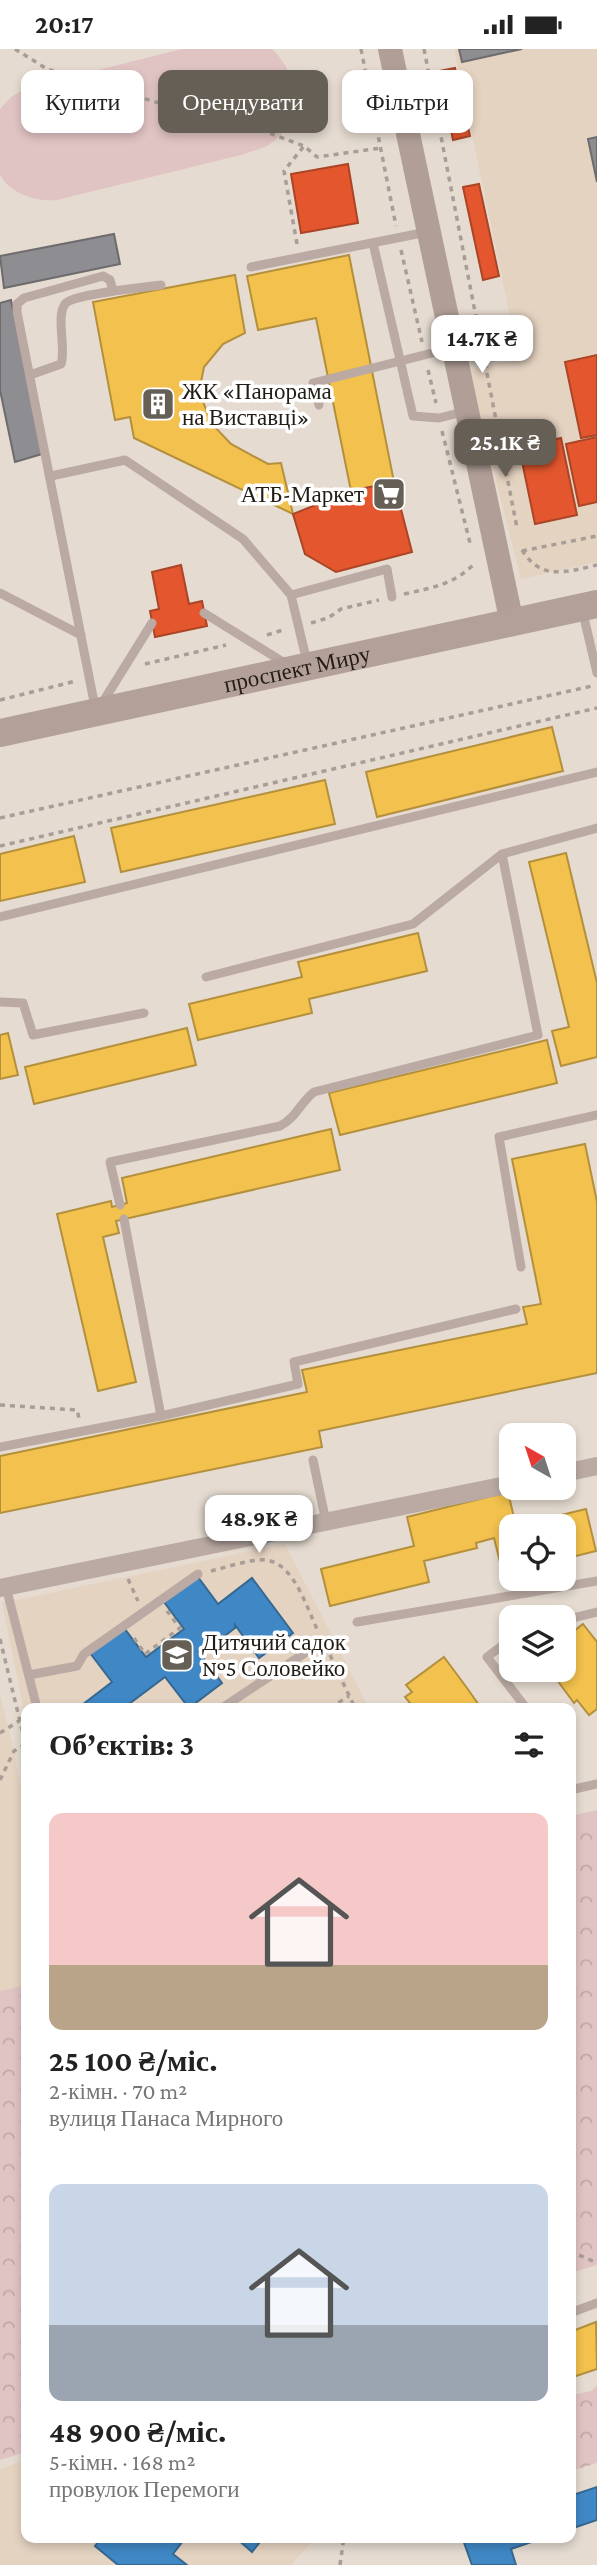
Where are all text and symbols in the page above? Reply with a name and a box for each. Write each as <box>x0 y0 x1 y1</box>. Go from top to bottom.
text: 20:17 <box>35 10 94 39</box>
chip: Купити <box>21 70 144 133</box>
chip: Орендувати <box>158 70 328 133</box>
chip: Фільтри <box>342 70 473 133</box>
pin: 14.7K ₴ <box>417 315 547 375</box>
text: 14.7K ₴ <box>447 325 517 351</box>
place label: ЖК «Панорама на Виставці» <box>182 378 332 430</box>
building icon: ЖК «Панорама на Виставці» <box>139 385 177 423</box>
pin: 25.1K ₴ <box>440 419 570 479</box>
text: 25.1K ₴ <box>470 429 540 455</box>
supermarket icon: АТБ-Маркет <box>370 475 408 513</box>
place label: АТБ-Маркет <box>241 481 364 507</box>
street label: проспект Миру <box>221 640 373 697</box>
north arrow <box>499 1423 576 1500</box>
map controls <box>499 1423 576 1682</box>
pin: 48.9K ₴ <box>194 1495 324 1555</box>
text: 48.9K ₴ <box>221 1505 297 1531</box>
button: locate <box>499 1514 576 1591</box>
button: layers <box>499 1605 576 1682</box>
place label: Дитячий садок №5 Соловейко <box>202 1629 347 1681</box>
school or university icon: Дитячий садок №5 Соловейко <box>158 1636 196 1674</box>
icon: filters <box>510 1726 548 1764</box>
text: Об’єктів: 3 <box>49 1728 194 1761</box>
icon: home <box>236 1859 362 1985</box>
text: 25 100 ₴/міс. <box>49 2044 218 2077</box>
text: 2-кімн. · 70 m² <box>49 2078 187 2104</box>
text: вулиця Панаса Мирного <box>49 2105 283 2131</box>
icon: home <box>236 2230 362 2356</box>
text: 48 900 ₴/міс. <box>49 2415 226 2448</box>
text: 5-кімн. · 168 m² <box>49 2449 196 2475</box>
text: провулок Перемоги <box>49 2476 240 2502</box>

